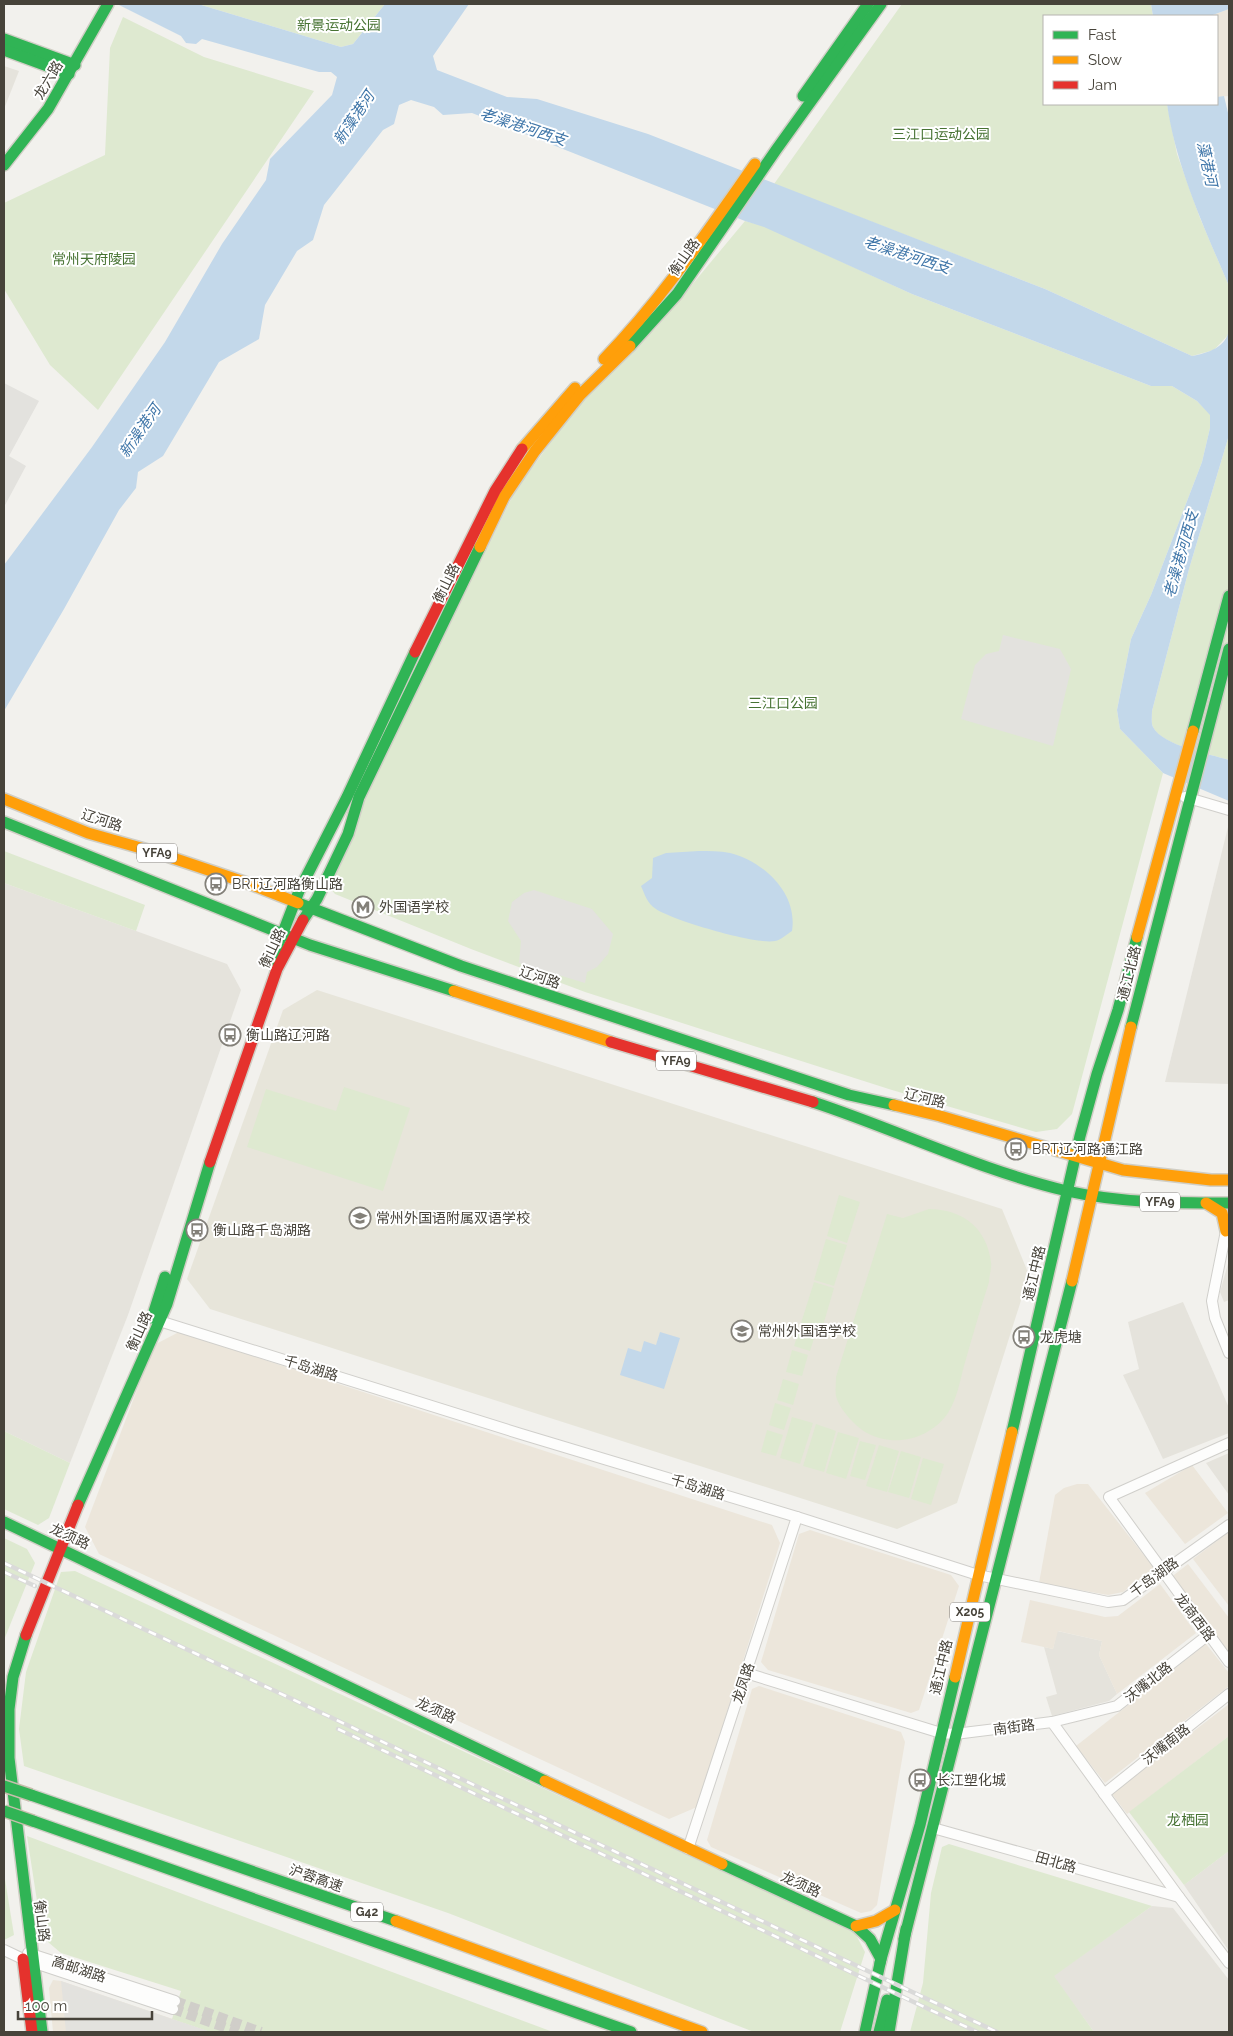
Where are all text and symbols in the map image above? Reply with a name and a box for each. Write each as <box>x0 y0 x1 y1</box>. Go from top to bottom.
legend <box>1043 15 1218 105</box>
park label: 新景运动公园 <box>297 17 381 33</box>
text: Fast <box>1088 26 1116 44</box>
text: Slow <box>1088 51 1122 69</box>
street label: 龙六路 <box>30 58 66 102</box>
text: Jam <box>1088 76 1117 94</box>
water label: 新藻港河 <box>330 86 380 148</box>
water label: 老澡港河西支 <box>477 105 570 150</box>
park label: 三江口运动公园 <box>892 126 990 142</box>
water label: 藻港河 <box>1194 140 1221 191</box>
water label: 老澡港河西支 <box>861 233 954 278</box>
street label: 衡山路 <box>665 235 703 279</box>
park label: 常州天府陵园 <box>52 251 136 267</box>
water label: 新澡港河 <box>115 399 166 461</box>
water label: 老澡港河西支 <box>1160 506 1203 600</box>
street label: 衡山路 <box>430 561 462 605</box>
park label: 三江口公园 <box>748 695 818 711</box>
street label: 辽河路 <box>80 806 124 834</box>
road number: YFA9 <box>137 844 177 862</box>
bus stop icon: BRT辽河路衡山路 <box>204 872 228 896</box>
place label: BRT辽河路衡山路 <box>232 876 343 892</box>
metro station icon: 外国语学校 <box>351 895 375 919</box>
place label: 外国语学校 <box>379 899 449 915</box>
street label: 衡山路 <box>256 926 288 970</box>
street label: 通江北路 <box>1114 944 1144 1002</box>
street label: 辽河路 <box>518 963 562 991</box>
bus stop icon: 衡山路辽河路 <box>218 1023 242 1047</box>
place label: 衡山路辽河路 <box>246 1027 330 1043</box>
road number: YFA9 <box>656 1052 696 1070</box>
street label: 辽河路 <box>903 1085 947 1111</box>
bus stop icon: BRT辽河路通江路 <box>1004 1137 1028 1161</box>
place label: BRT辽河路通江路 <box>1032 1141 1143 1157</box>
road number: YFA9 <box>1140 1192 1180 1212</box>
school or university icon: 常州外国语附属双语学校 <box>348 1206 372 1230</box>
place label: 常州外国语附属双语学校 <box>376 1210 530 1226</box>
bus stop icon: 衡山路千岛湖路 <box>185 1218 209 1242</box>
place label: 衡山路千岛湖路 <box>213 1222 311 1238</box>
street label: 通江中路 <box>1020 1244 1048 1302</box>
street label: 衡山路 <box>123 1309 155 1353</box>
school or university icon: 常州外国语学校 <box>730 1319 754 1343</box>
place label: 常州外国语学校 <box>758 1323 856 1339</box>
bus stop icon: 龙虎塘 <box>1012 1325 1036 1349</box>
place label: 龙虎塘 <box>1040 1329 1082 1345</box>
street label: 千岛湖路 <box>282 1352 340 1384</box>
street label: 千岛湖路 <box>669 1471 727 1503</box>
street label: 龙须路 <box>48 1520 92 1552</box>
street label: 千岛湖路 <box>1127 1554 1181 1600</box>
street label: 龙商西路 <box>1172 1590 1218 1644</box>
road number: X205 <box>950 1602 990 1621</box>
street label: 通江中路 <box>927 1638 955 1696</box>
street label: 沃嘴北路 <box>1121 1658 1175 1706</box>
street label: 龙凤路 <box>729 1661 757 1705</box>
street label: 龙须路 <box>414 1694 458 1726</box>
street label: 南街路 <box>992 1717 1036 1737</box>
street label: 沃嘴南路 <box>1139 1720 1193 1768</box>
bus stop icon: 长江塑化城 <box>908 1768 932 1792</box>
place label: 长江塑化城 <box>936 1772 1006 1788</box>
park label: 龙栖园 <box>1167 1812 1209 1828</box>
street label: 田北路 <box>1034 1849 1078 1875</box>
street label: 沪蓉高速 <box>287 1861 345 1895</box>
street label: 龙须路 <box>779 1868 823 1900</box>
street label: 衡山路 <box>32 1899 52 1943</box>
road number: G42 <box>351 1902 383 1921</box>
street label: 高邮湖路 <box>50 1953 108 1985</box>
scale bar <box>18 1988 151 2020</box>
text: 100 m <box>25 1997 67 2015</box>

